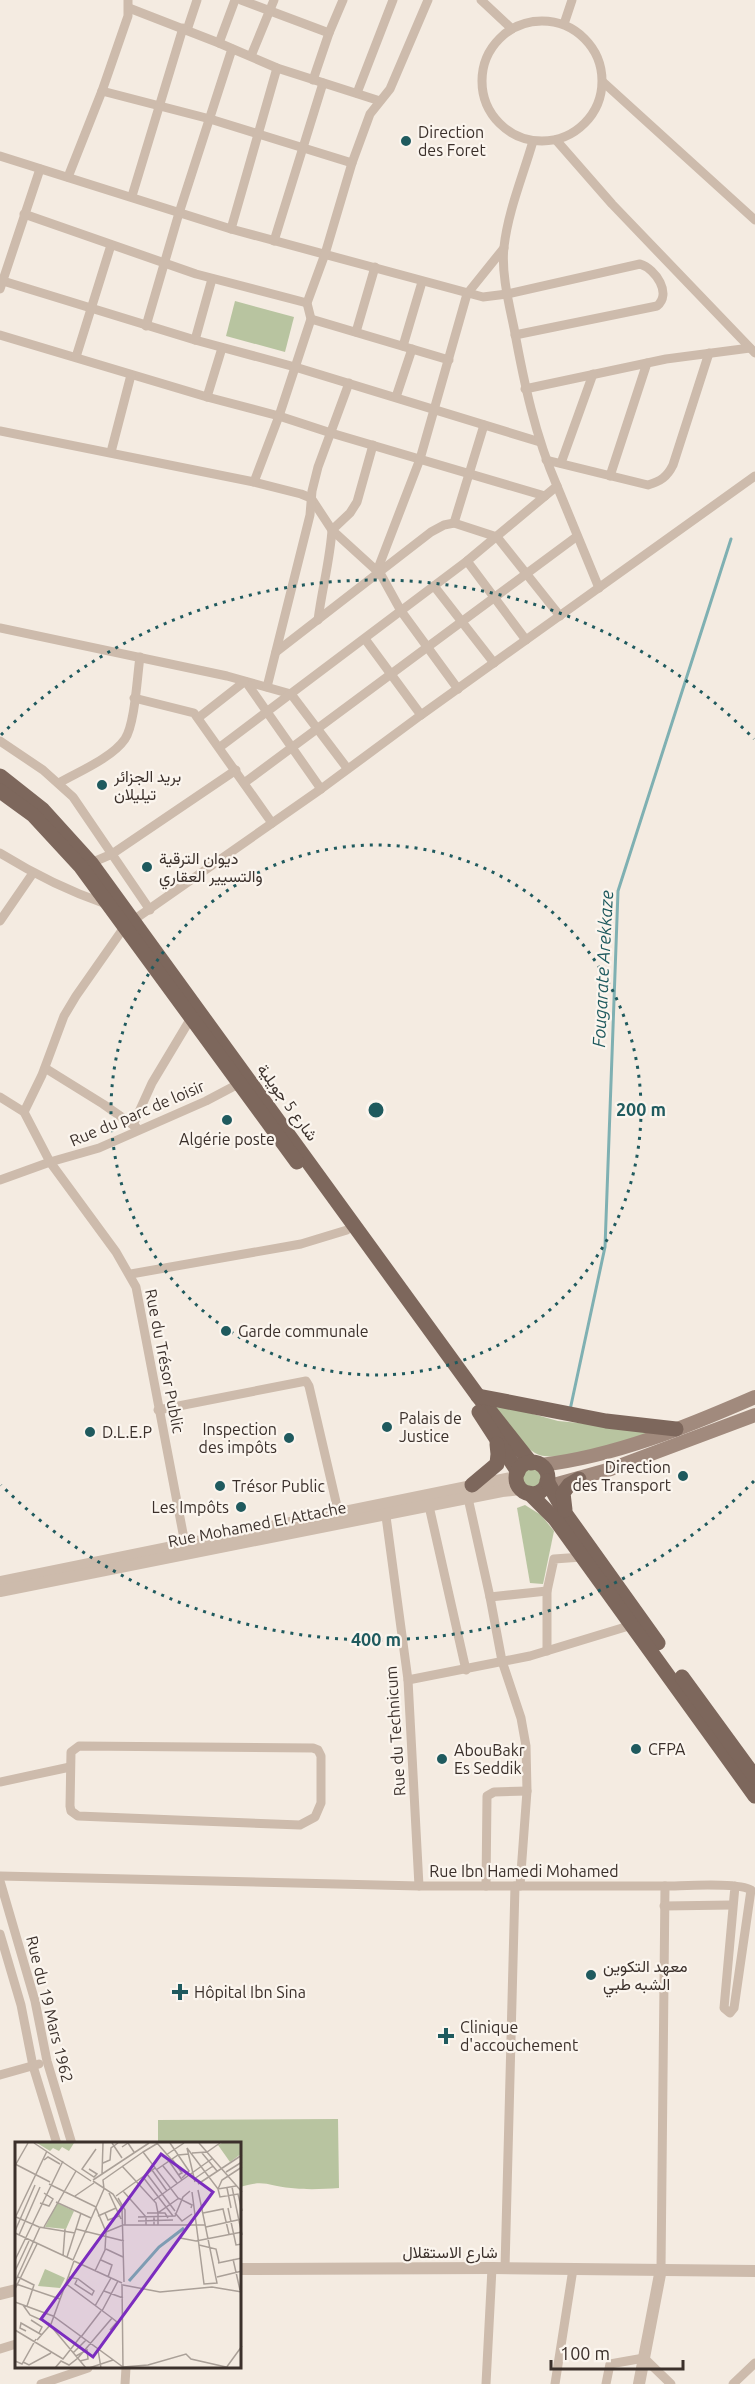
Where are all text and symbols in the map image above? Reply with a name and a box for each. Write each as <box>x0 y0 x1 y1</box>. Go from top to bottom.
place label: Direction des Foret <box>418 123 486 159</box>
marker: Direction des Foret <box>399 134 413 148</box>
place label: بريد الجزائر تيليلان <box>113 767 181 804</box>
marker: بريد الجزائر تيليلان <box>95 778 109 792</box>
place label: ديوان الترقية والتسيير العقاري <box>159 849 263 890</box>
marker: ديوان الترقية والتسيير العقاري <box>140 860 154 874</box>
water label: Fougarate Arekkaze <box>588 890 616 1048</box>
street label: شارع 5 جويلية <box>252 1060 322 1146</box>
street label: Rue du parc de loisir <box>67 1076 207 1150</box>
text: 200 m <box>616 1099 666 1119</box>
centre of rings <box>366 1100 386 1120</box>
marker: Algérie poste <box>220 1113 234 1127</box>
place label: Algérie poste <box>179 1130 275 1148</box>
street label: Rue du Trésor Public <box>142 1287 188 1435</box>
place label: Garde communale <box>238 1322 369 1340</box>
marker: Garde communale <box>219 1324 233 1338</box>
place label: Palais de Justice <box>399 1409 462 1445</box>
place label: Inspection des impôts <box>199 1420 277 1456</box>
marker: Palais de Justice <box>380 1420 394 1434</box>
place label: D.L.E.P <box>102 1423 152 1441</box>
marker: D.L.E.P <box>83 1425 97 1439</box>
marker: Inspection des impôts <box>282 1431 296 1445</box>
place label: Direction des Transport <box>572 1458 672 1494</box>
marker: Direction des Transport <box>676 1469 690 1483</box>
place label: Trésor Public <box>232 1477 325 1495</box>
marker: Trésor Public <box>213 1479 227 1493</box>
place label: Les Impôts <box>152 1498 229 1516</box>
street label: Rue Mohamed El Attache <box>166 1498 348 1550</box>
marker: Les Impôts <box>234 1500 248 1514</box>
text: 400 m <box>351 1629 401 1649</box>
street label: Rue du Technicum <box>381 1665 409 1797</box>
place label: CFPA <box>648 1740 686 1758</box>
place label: AbouBakr Es Seddik <box>454 1741 525 1777</box>
marker: CFPA <box>629 1742 643 1756</box>
marker: AbouBakr Es Seddik <box>435 1752 449 1766</box>
street label: Rue Ibn Hamedi Mohamed <box>429 1862 619 1880</box>
street label: Rue du 19 Mars 1962 <box>23 1934 77 2084</box>
place label: معهد التكوين الشبه طبي <box>603 1957 688 1998</box>
marker: معهد التكوين الشبه طبي <box>584 1968 598 1982</box>
marker: Hôpital Ibn Sina <box>171 1983 189 2001</box>
place label: Hôpital Ibn Sina <box>194 1983 306 2001</box>
place label: Clinique d'accouchement <box>460 2018 579 2054</box>
marker: Clinique d'accouchement <box>437 2027 455 2045</box>
inset map <box>15 2142 242 2369</box>
street label: شارع الاستقلال <box>402 2243 498 2264</box>
scale bar <box>551 2333 683 2371</box>
text: 100 m <box>560 2343 610 2363</box>

